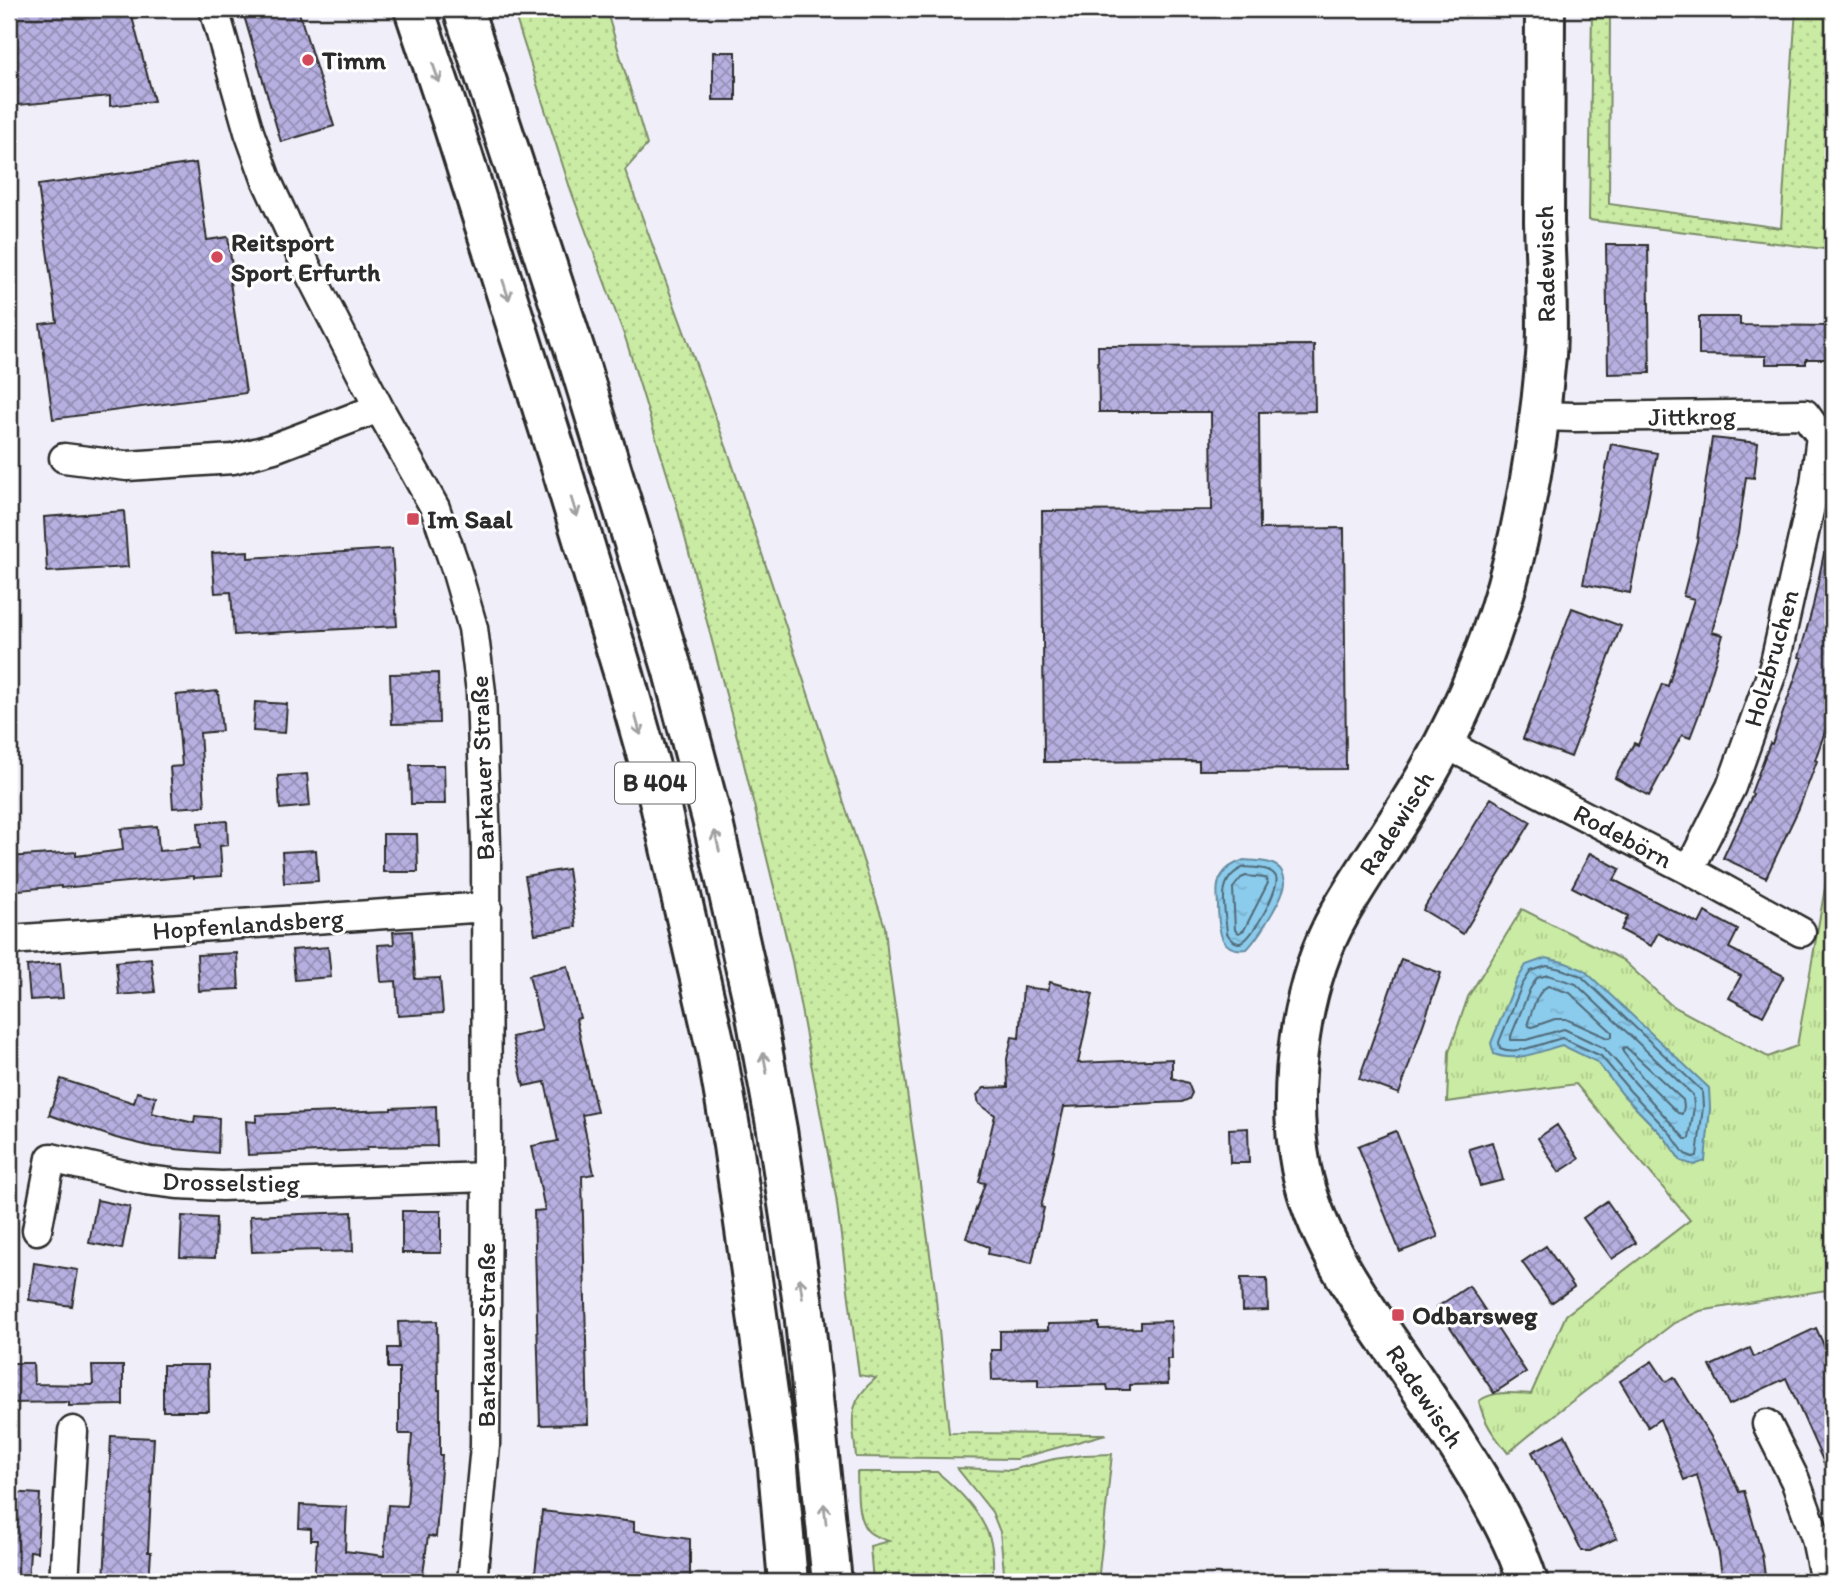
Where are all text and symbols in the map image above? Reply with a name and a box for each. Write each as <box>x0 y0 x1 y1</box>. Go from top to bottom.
place label: Timm <box>321 44 387 76</box>
marker: Timm <box>300 52 316 68</box>
one-way arrow <box>431 62 443 84</box>
street label: Radewisch <box>1528 205 1562 323</box>
place label: Reitsport Sport Erfurth <box>231 226 381 288</box>
marker: Reitsport Sport Erfurth <box>209 249 225 265</box>
one-way arrow <box>500 279 513 301</box>
street label: Jittkrog <box>1648 399 1737 433</box>
one-way arrow <box>568 496 581 518</box>
place label: Im Saal <box>427 503 513 535</box>
marker: Im Saal <box>405 511 421 527</box>
street label: Holzbruchen <box>1736 585 1806 730</box>
street label: Barkauer Straße <box>463 675 501 861</box>
one-way arrow <box>633 714 646 736</box>
road number: B 404 <box>615 762 695 804</box>
street label: Radewisch <box>1351 765 1441 881</box>
street label: Rodebörn <box>1568 797 1678 875</box>
one-way arrow <box>710 830 724 853</box>
street label: Hopfenlandsberg <box>151 901 346 947</box>
one-way arrow <box>758 1053 771 1075</box>
street label: Drosselstieg <box>162 1165 301 1199</box>
street label: Barkauer Straße <box>470 1242 502 1428</box>
one-way arrow <box>794 1277 807 1300</box>
place label: Odbarsweg <box>1412 1299 1538 1331</box>
marker: Odbarsweg <box>1390 1307 1406 1323</box>
street label: Radewisch <box>1379 1338 1471 1454</box>
one-way arrow <box>819 1503 832 1526</box>

